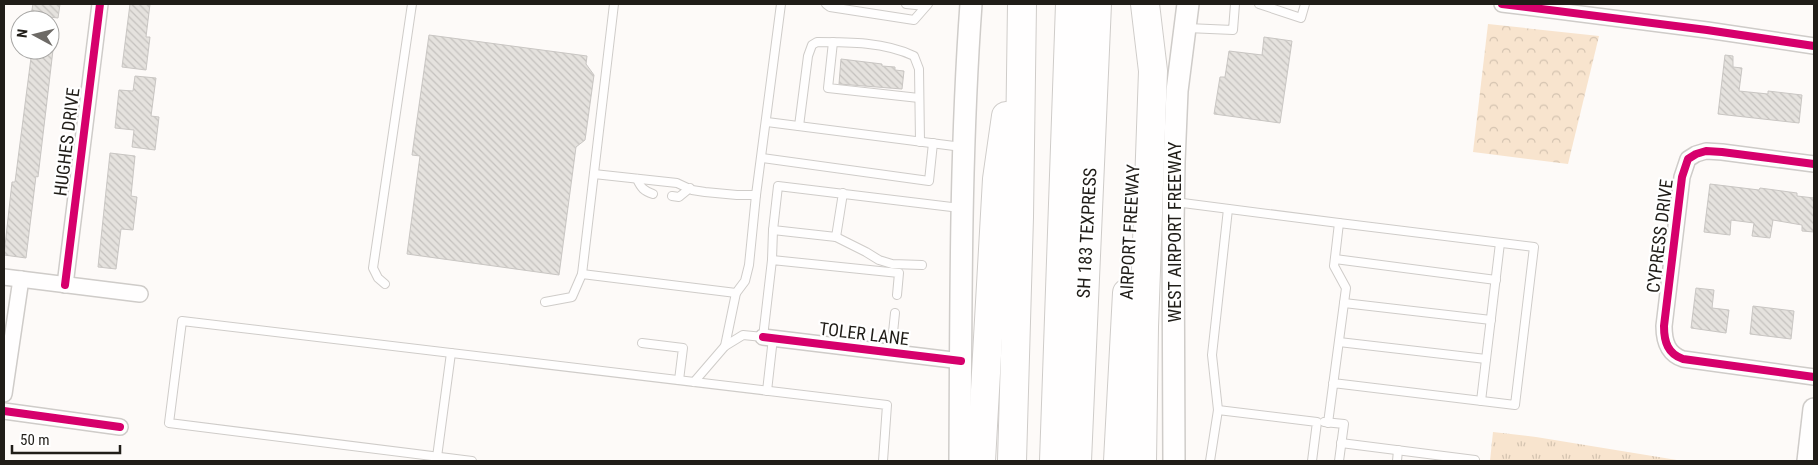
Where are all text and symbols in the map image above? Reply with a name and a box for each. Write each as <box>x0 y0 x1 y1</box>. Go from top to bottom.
north arrow <box>10 10 60 60</box>
text: N <box>14 28 31 39</box>
street label: HUGHES DRIVE <box>49 87 84 197</box>
street label: WEST AIRPORT FREEWAY <box>1164 141 1185 322</box>
street label: AIRPORT FREEWAY <box>1115 163 1144 300</box>
street label: SH 183 TEXPRESS <box>1073 167 1100 299</box>
street label: CYPRESS DRIVE <box>1642 178 1677 294</box>
street label: TOLER LANE <box>818 318 910 349</box>
scale bar <box>12 422 120 454</box>
text: 50 m <box>20 431 50 449</box>

